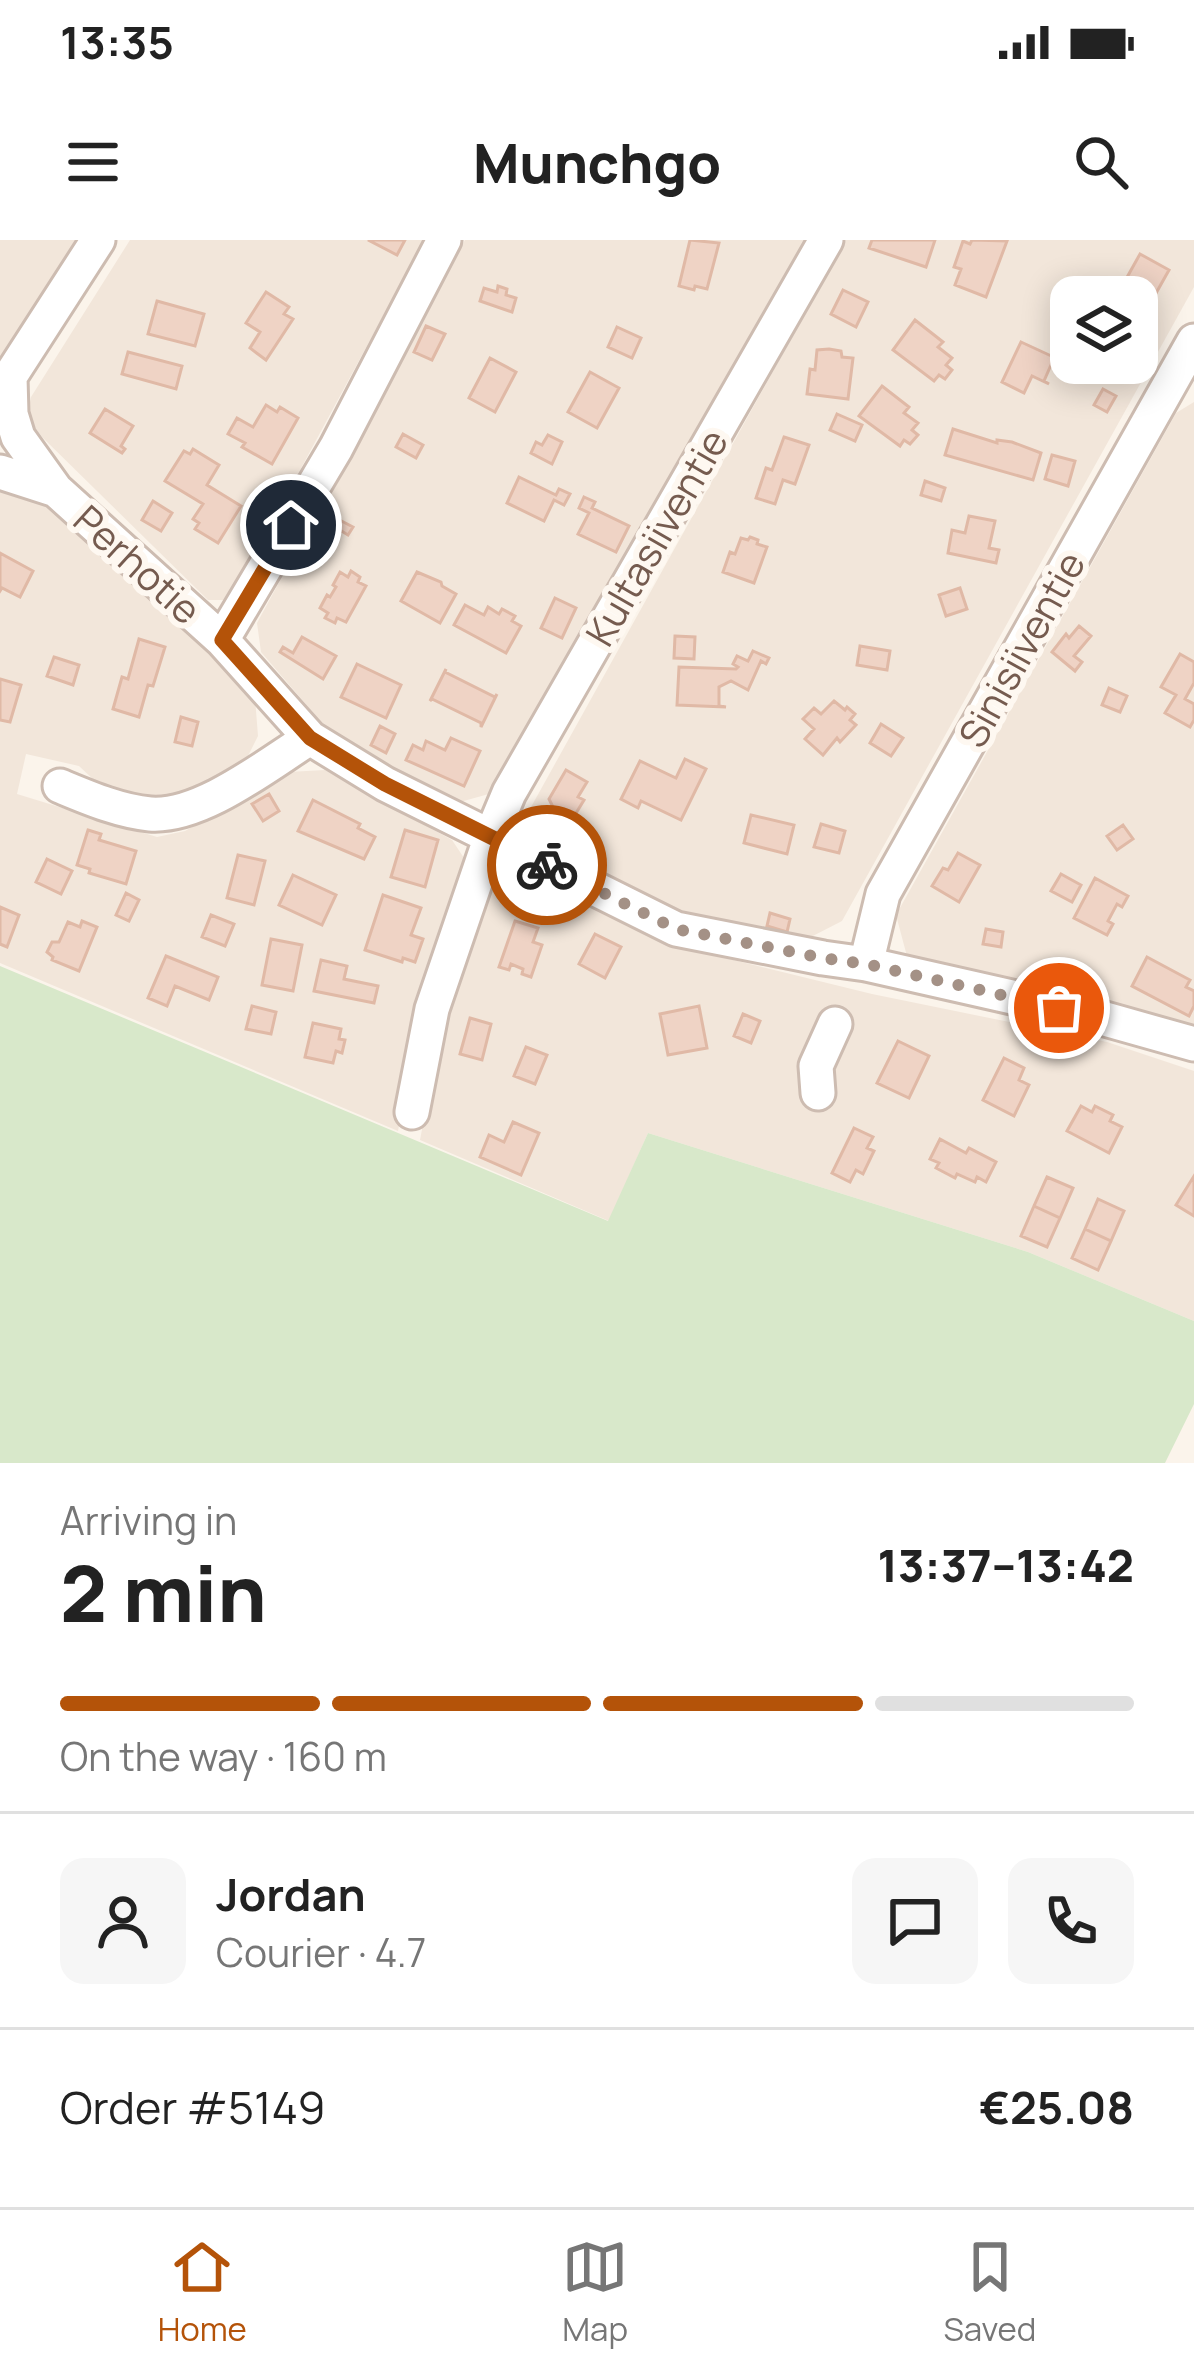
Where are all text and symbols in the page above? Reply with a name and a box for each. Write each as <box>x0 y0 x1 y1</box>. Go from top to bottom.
text: 13:35 <box>60 11 174 73</box>
text: Munchgo <box>473 125 721 199</box>
icon: menu <box>60 129 126 195</box>
icon: search <box>1068 129 1134 195</box>
map controls <box>1050 276 1158 384</box>
button: layers <box>1050 276 1158 384</box>
street label: Kultasiiventie <box>572 419 740 655</box>
pin <box>240 474 342 576</box>
street label: Perhotie <box>63 492 213 636</box>
icon: home <box>258 492 324 558</box>
street label: Sinisiiventie <box>945 541 1097 757</box>
courier <box>487 805 607 925</box>
icon: bike <box>514 832 580 898</box>
pin <box>1008 957 1110 1059</box>
icon: bag <box>1026 975 1092 1041</box>
text: Arriving in <box>60 1493 237 1547</box>
text: 13:37–13:42 <box>878 1534 1134 1596</box>
text: 2 min <box>60 1539 267 1645</box>
text: On the way · 160 m <box>60 1729 387 1783</box>
button: person <box>60 1858 186 1984</box>
button: chat <box>852 1858 978 1984</box>
button: phone <box>1008 1858 1134 1984</box>
text: Jordan <box>216 1863 366 1925</box>
text: Courier · 4.7 <box>216 1925 426 1979</box>
text: Order #5149 <box>60 2076 325 2138</box>
text: €25.08 <box>979 2076 1134 2138</box>
tab: Home <box>158 2234 247 2351</box>
tab: Map <box>562 2234 628 2351</box>
tab: Saved <box>943 2234 1036 2351</box>

